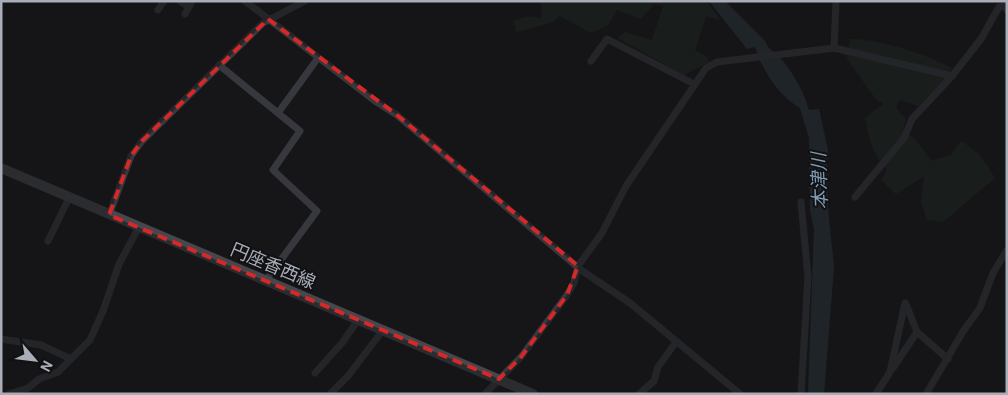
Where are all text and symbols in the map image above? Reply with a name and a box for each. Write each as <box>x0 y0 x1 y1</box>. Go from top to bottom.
water label: 本津川 <box>807 150 832 210</box>
street label: 円座香西線 <box>228 238 319 293</box>
north arrow <box>10 335 60 385</box>
text: N <box>37 358 56 374</box>

